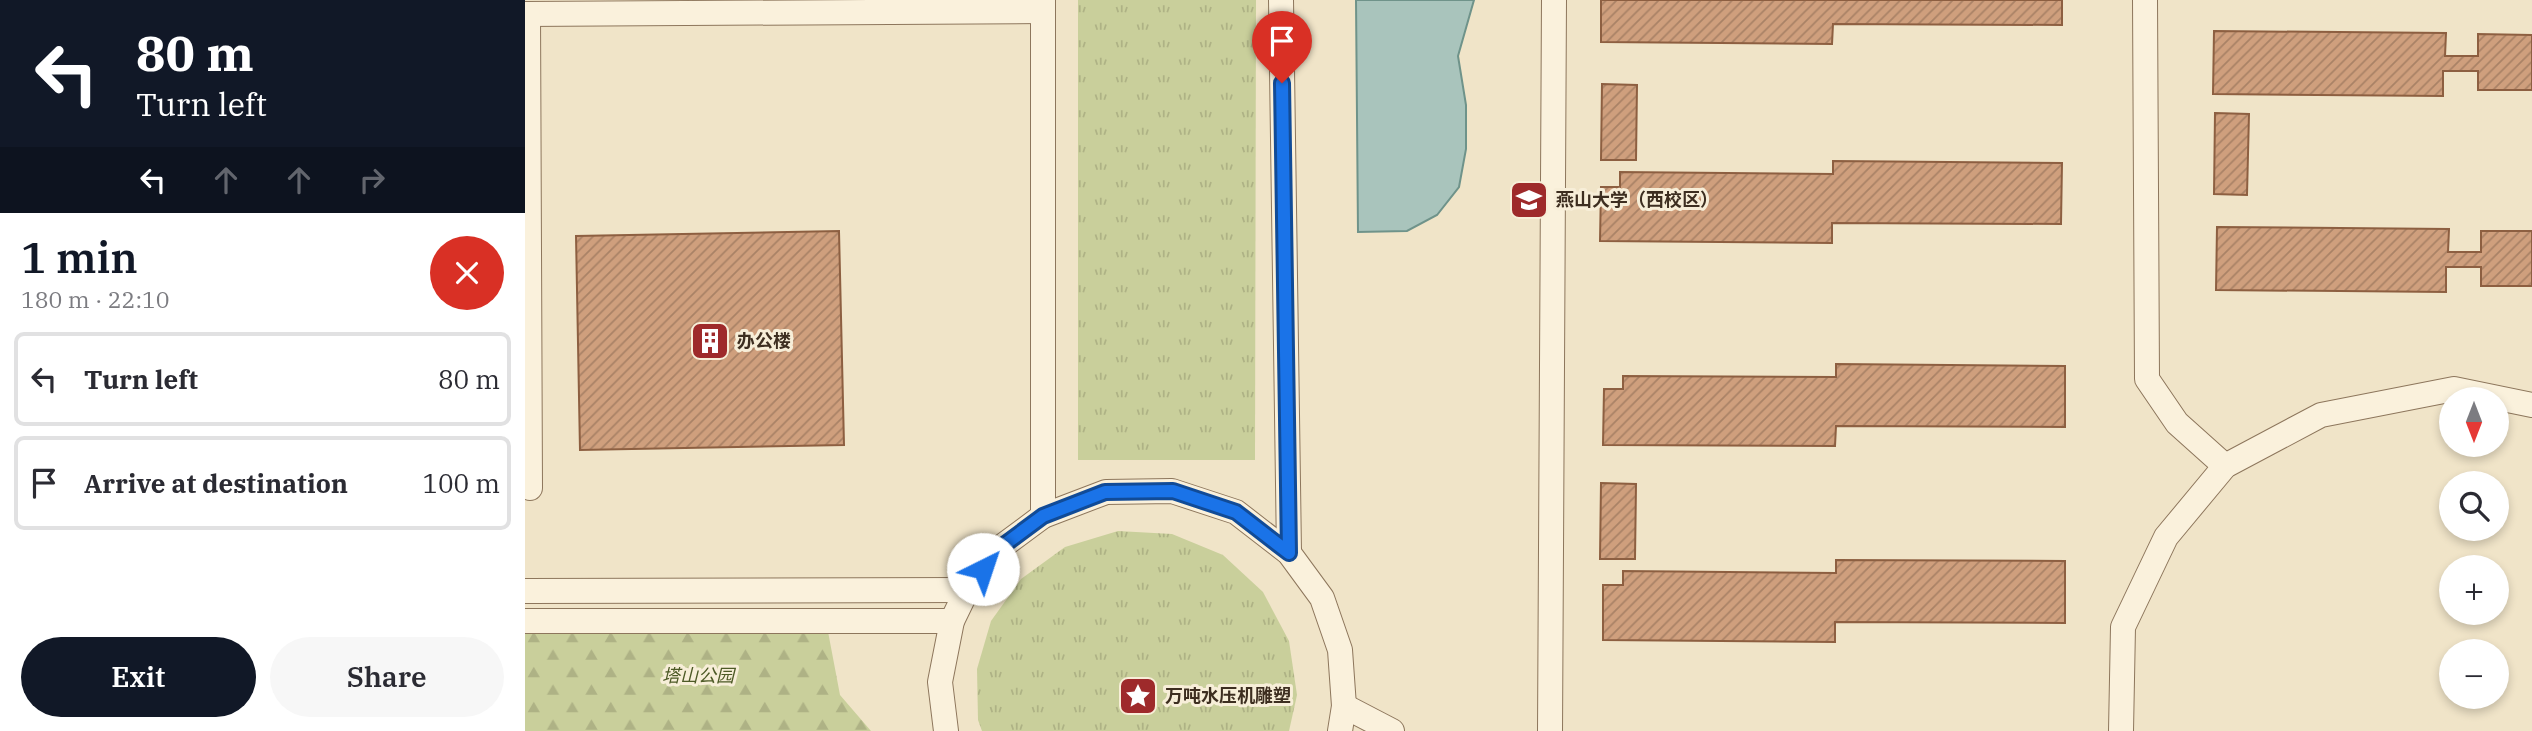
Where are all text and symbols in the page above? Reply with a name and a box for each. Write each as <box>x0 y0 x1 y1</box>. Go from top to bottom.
pin <box>1252 11 1312 83</box>
text: 80 m <box>136 21 254 84</box>
icon: arrive <box>1263 22 1301 60</box>
icon: left <box>21 28 112 119</box>
text: Turn left <box>136 83 267 125</box>
icon: left <box>134 161 172 199</box>
icon: ahead <box>207 161 245 199</box>
icon: ahead <box>280 161 318 199</box>
icon: right <box>353 161 391 199</box>
school or university icon: 燕山大学（西校区） <box>1508 179 1550 221</box>
place label: 燕山大学（西校区） <box>1556 188 1718 211</box>
text: 1 min <box>21 230 138 285</box>
button: close <box>430 236 504 310</box>
text: 180 m · 22:10 <box>21 284 170 314</box>
building icon: 办公楼 <box>689 320 731 362</box>
place label: 办公楼 <box>737 329 791 352</box>
icon: left <box>25 360 63 398</box>
text: Turn left <box>84 362 198 396</box>
text: 80 m <box>438 362 500 396</box>
north arrow <box>2439 387 2509 457</box>
map controls <box>2439 387 2509 709</box>
icon: arrive <box>25 464 63 502</box>
text: Arrive at destination <box>84 466 348 500</box>
text: 100 m <box>422 466 500 500</box>
button: search <box>2439 471 2509 541</box>
position arrow <box>946 532 1020 606</box>
button: + <box>2439 555 2509 625</box>
button: Exit <box>21 637 256 717</box>
button: Share <box>270 637 504 717</box>
button: − <box>2439 639 2509 709</box>
park label: 塔山公园 <box>662 664 737 687</box>
place icon: 万吨水压机雕塑 <box>1117 675 1159 717</box>
place label: 万吨水压机雕塑 <box>1165 684 1291 707</box>

